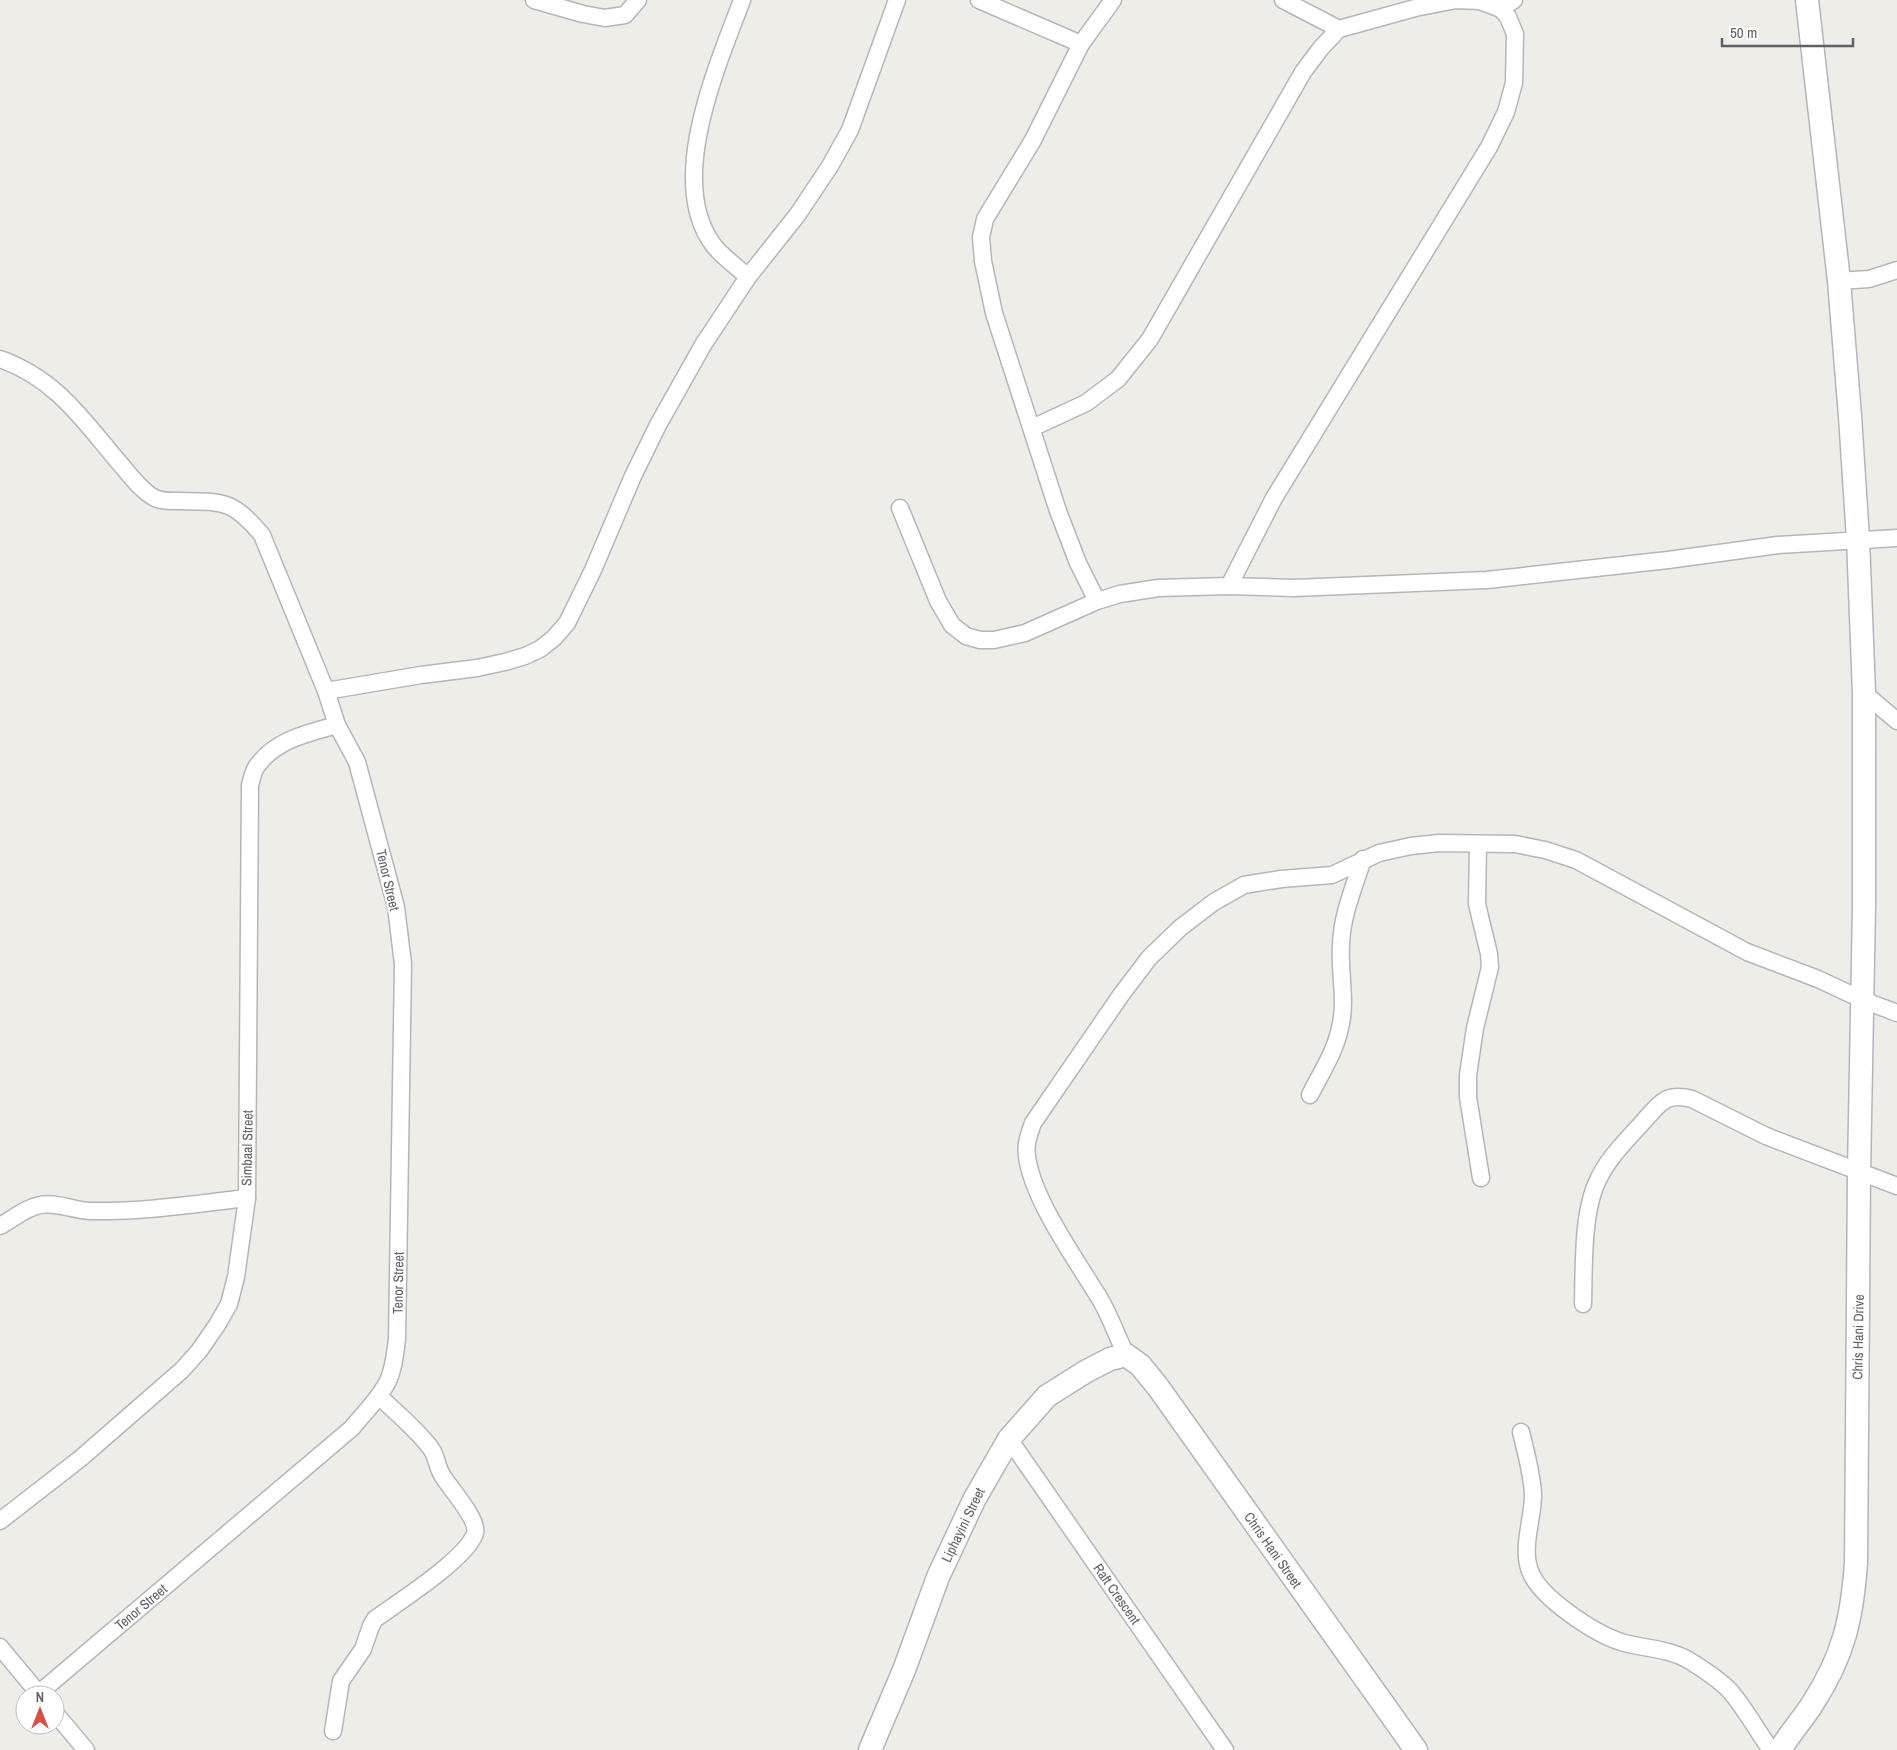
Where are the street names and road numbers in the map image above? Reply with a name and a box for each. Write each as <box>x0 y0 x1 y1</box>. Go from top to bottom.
street label: Tenor Street <box>372 848 404 912</box>
street label: Simbaal Street <box>237 1110 257 1186</box>
street label: Tenor Street <box>388 1252 408 1314</box>
street label: Chris Hani Drive <box>1848 1294 1868 1380</box>
street label: Liphayini Street <box>937 1485 989 1565</box>
street label: Chris Hani Street <box>1240 1509 1306 1591</box>
street label: Raft Crescent <box>1089 1560 1145 1628</box>
street label: Tenor Street <box>111 1580 171 1634</box>

